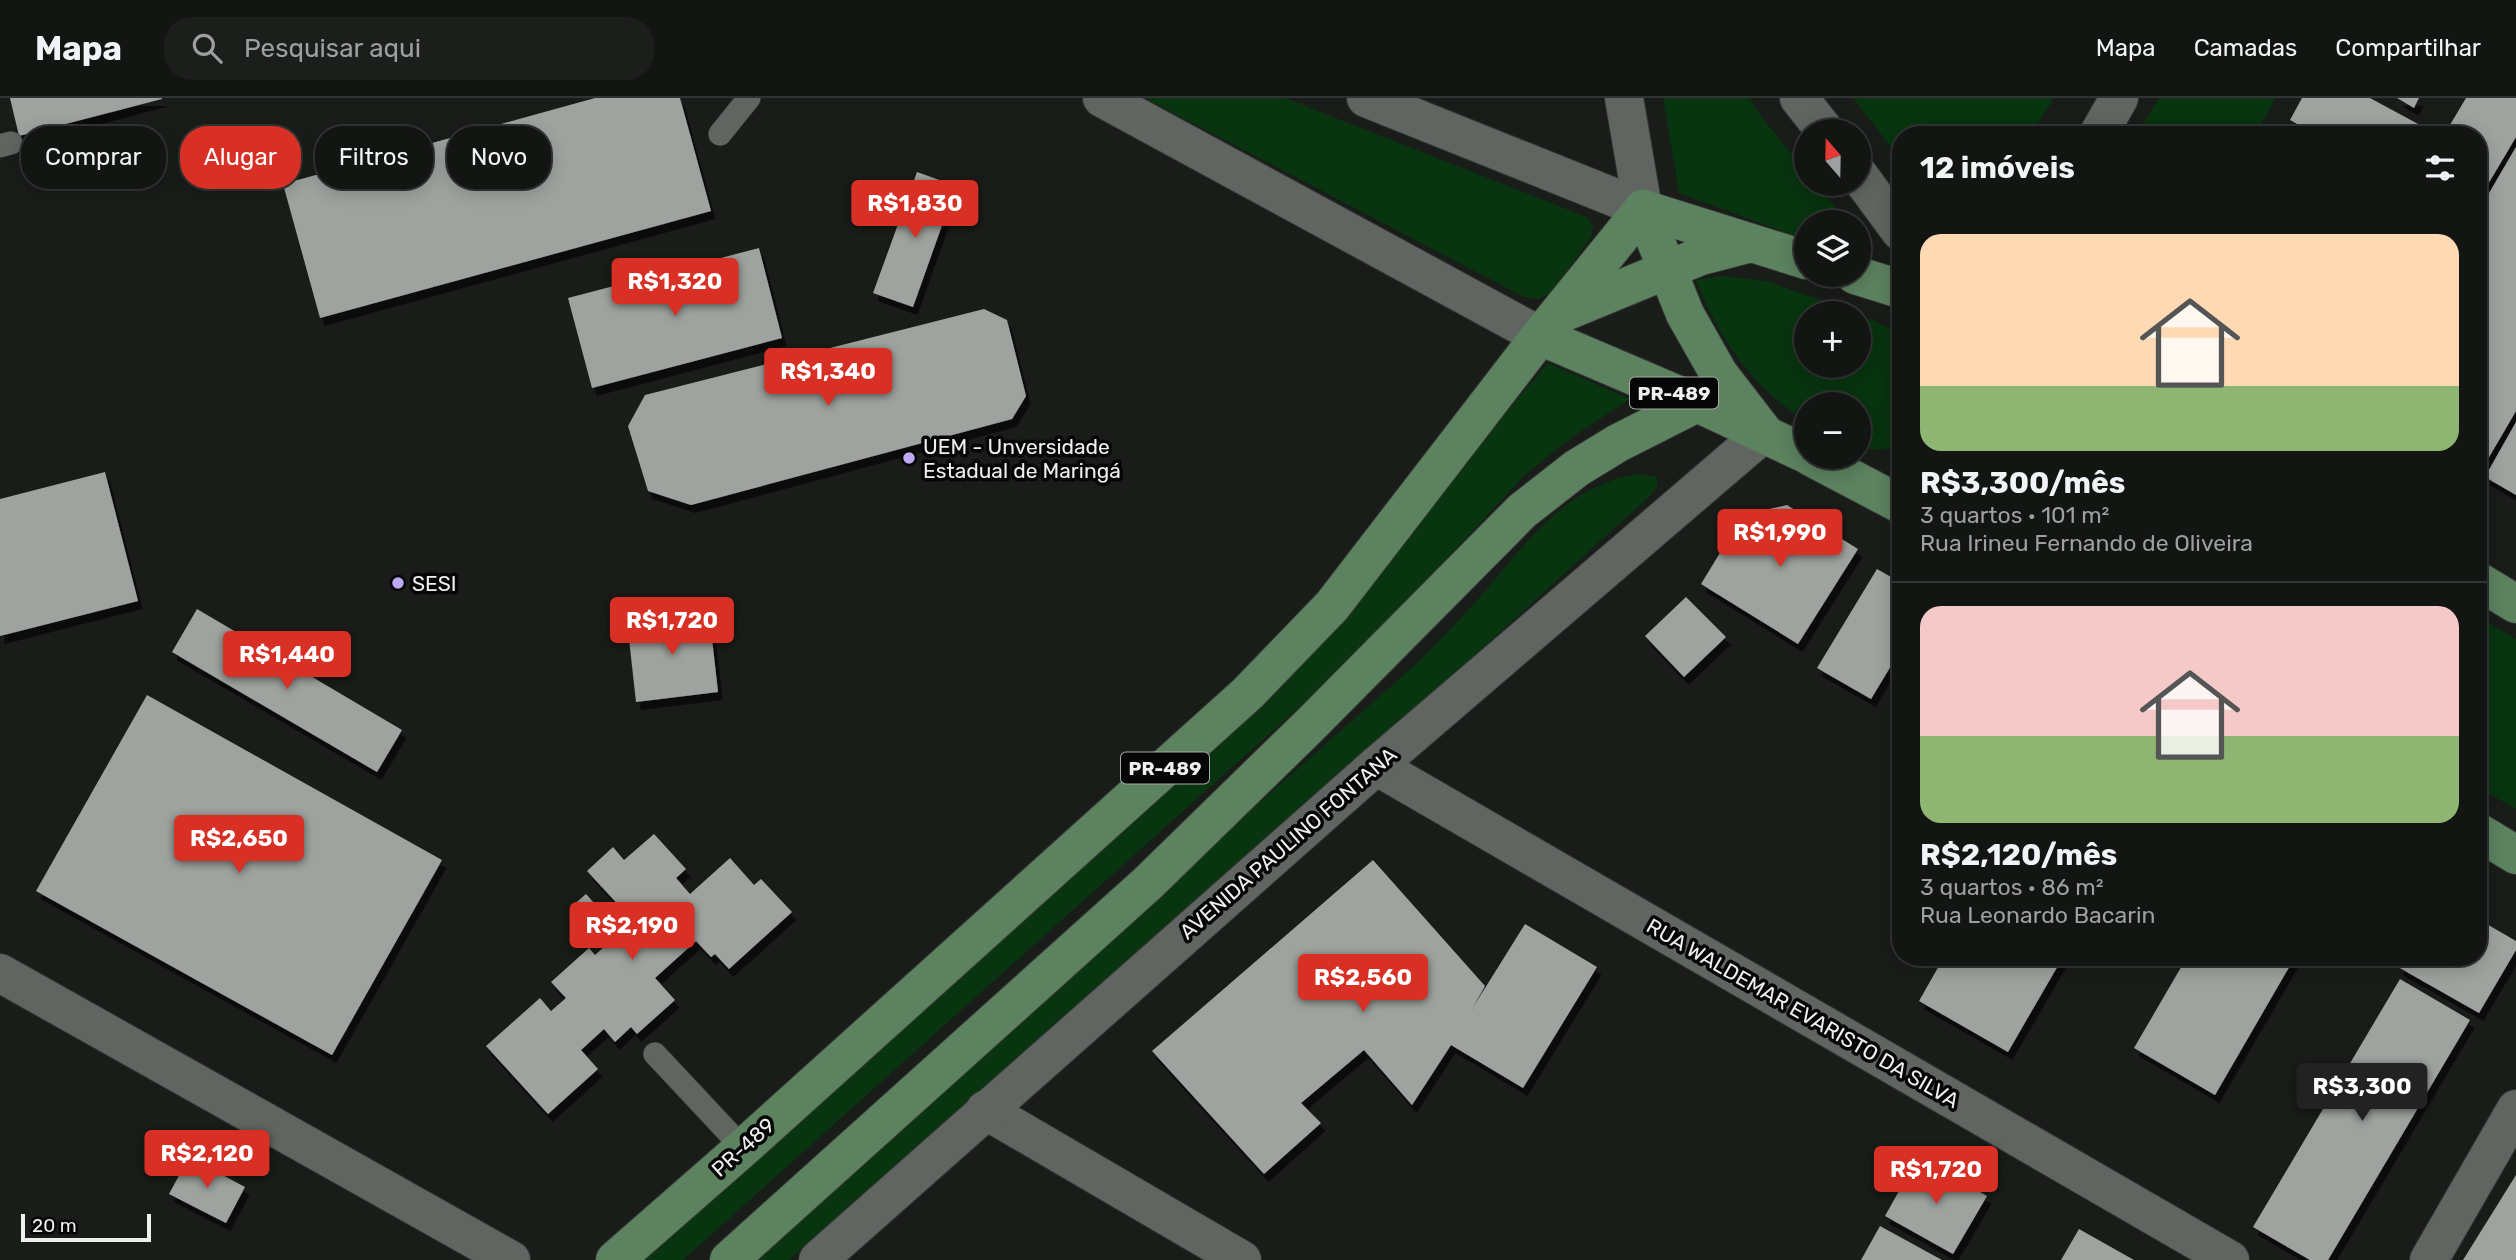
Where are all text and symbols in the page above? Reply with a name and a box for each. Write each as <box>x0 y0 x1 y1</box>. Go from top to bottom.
search box <box>164 17 654 80</box>
text: Mapa <box>35 29 122 68</box>
icon: search <box>188 29 226 67</box>
text: Pesquisar aqui <box>244 33 421 64</box>
text: Mapa <box>2096 34 2156 62</box>
text: Camadas <box>2194 34 2297 62</box>
text: Compartilhar <box>2335 34 2481 62</box>
north arrow <box>1794 119 1871 196</box>
map controls <box>1794 119 1871 469</box>
chip: Comprar <box>21 126 166 189</box>
chip: Alugar <box>180 126 301 189</box>
chip: Filtros <box>315 126 433 189</box>
chip: Novo <box>447 126 551 189</box>
icon: filters <box>2421 149 2459 187</box>
text: 12 imóveis <box>1920 150 2075 186</box>
pin: R$1,830 <box>850 180 980 240</box>
text: R$1,830 <box>867 189 963 217</box>
button: layers <box>1794 210 1871 287</box>
pin: R$1,320 <box>610 258 740 318</box>
text: R$1,320 <box>628 267 722 295</box>
icon: home <box>2127 280 2253 406</box>
button: + <box>1794 301 1871 378</box>
pin: R$1,340 <box>763 348 893 408</box>
text: R$1,340 <box>780 357 876 385</box>
road number: PR-489 <box>1630 378 1718 408</box>
button: − <box>1794 392 1871 469</box>
place label: UEM - Unversidade Estadual de Maringá <box>923 434 1121 483</box>
marker: UEM - Unversidade Estadual de Maringá <box>901 450 917 466</box>
text: R$3,300/mês <box>1920 465 2125 501</box>
text: 3 quartos · 101 m² <box>1920 501 2109 529</box>
pin: R$1,990 <box>1715 510 1845 569</box>
text: R$1,990 <box>1733 518 1827 546</box>
text: Rua Irineu Fernando de Oliveira <box>1920 529 2253 557</box>
place label: SESI <box>412 571 457 596</box>
marker: SESI <box>390 575 406 591</box>
pin: R$1,720 <box>607 598 737 657</box>
text: R$1,720 <box>626 606 718 634</box>
pin: R$1,440 <box>222 632 352 691</box>
text: R$1,440 <box>239 640 335 668</box>
icon: home <box>2127 652 2253 778</box>
street label: AVENIDA PAULINO FONTANA <box>1174 742 1402 944</box>
road number: PR-489 <box>1121 752 1209 783</box>
pin: R$2,650 <box>174 816 304 875</box>
text: R$2,650 <box>190 824 288 852</box>
text: R$2,120/mês <box>1920 837 2117 873</box>
text: 3 quartos · 86 m² <box>1920 873 2104 901</box>
text: Rua Leonardo Bacarin <box>1920 901 2155 929</box>
pin: R$2,190 <box>567 902 697 962</box>
text: R$2,190 <box>586 911 678 939</box>
street label: RUA WALDEMAR EVARISTO DA SILVA <box>1642 913 1964 1113</box>
pin: R$2,560 <box>1298 954 1428 1014</box>
text: R$2,560 <box>1314 963 1412 991</box>
pin: R$3,300 <box>2297 1063 2427 1123</box>
text: R$3,300 <box>2312 1072 2412 1100</box>
street label: PR-489 <box>706 1112 780 1182</box>
pin: R$2,120 <box>142 1130 272 1190</box>
text: R$2,120 <box>160 1139 254 1167</box>
pin: R$1,720 <box>1871 1146 2001 1206</box>
text: R$1,720 <box>1890 1155 1982 1183</box>
scale bar <box>21 1211 150 1243</box>
text: 20 m <box>32 1214 77 1237</box>

